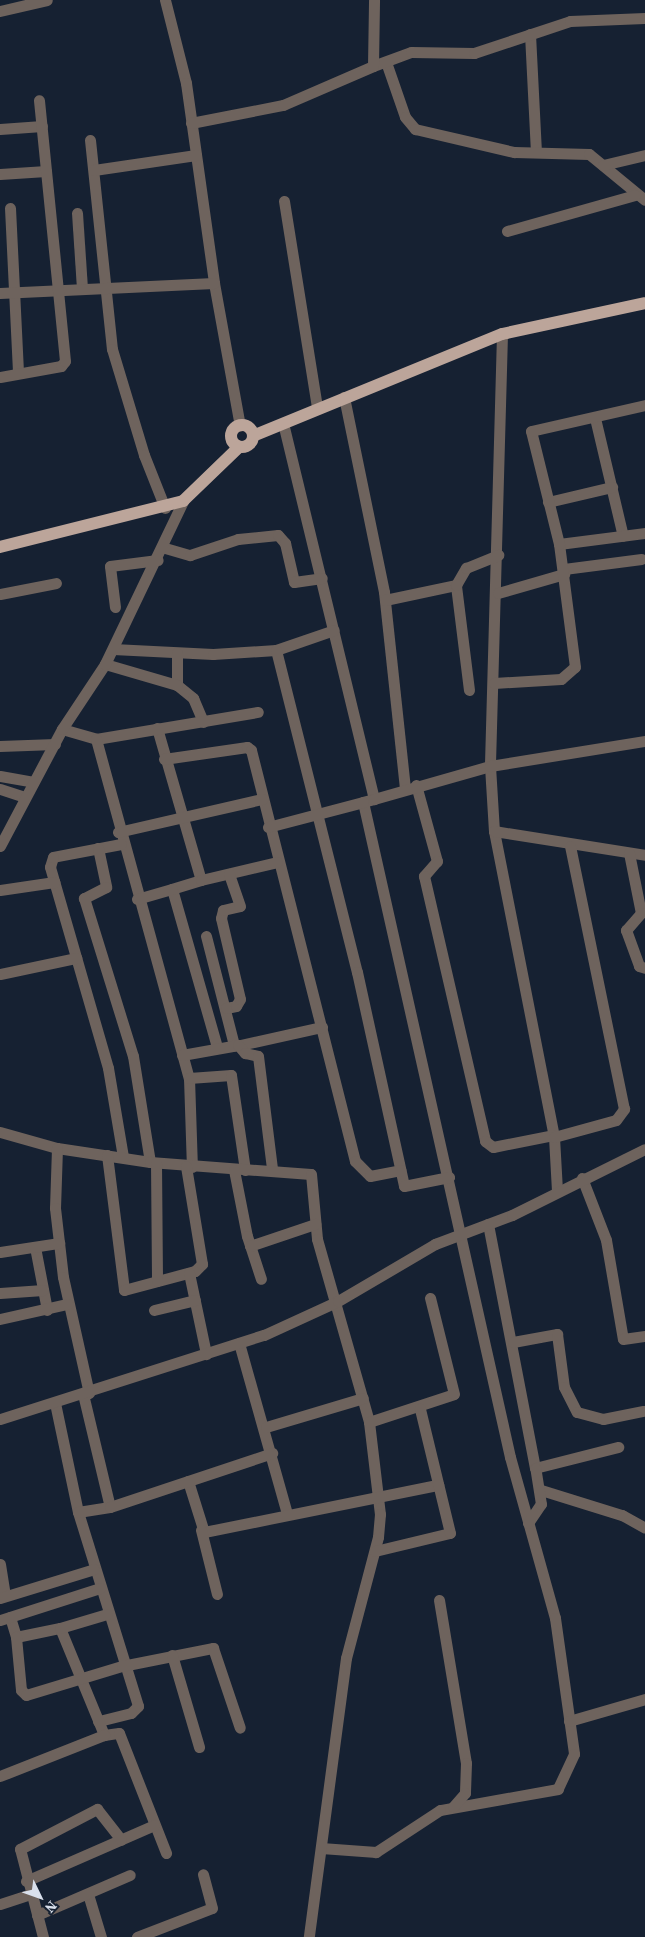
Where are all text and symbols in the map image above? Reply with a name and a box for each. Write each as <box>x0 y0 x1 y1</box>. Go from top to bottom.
north arrow <box>15 1872 65 1922</box>
text: N <box>40 1897 62 1918</box>

